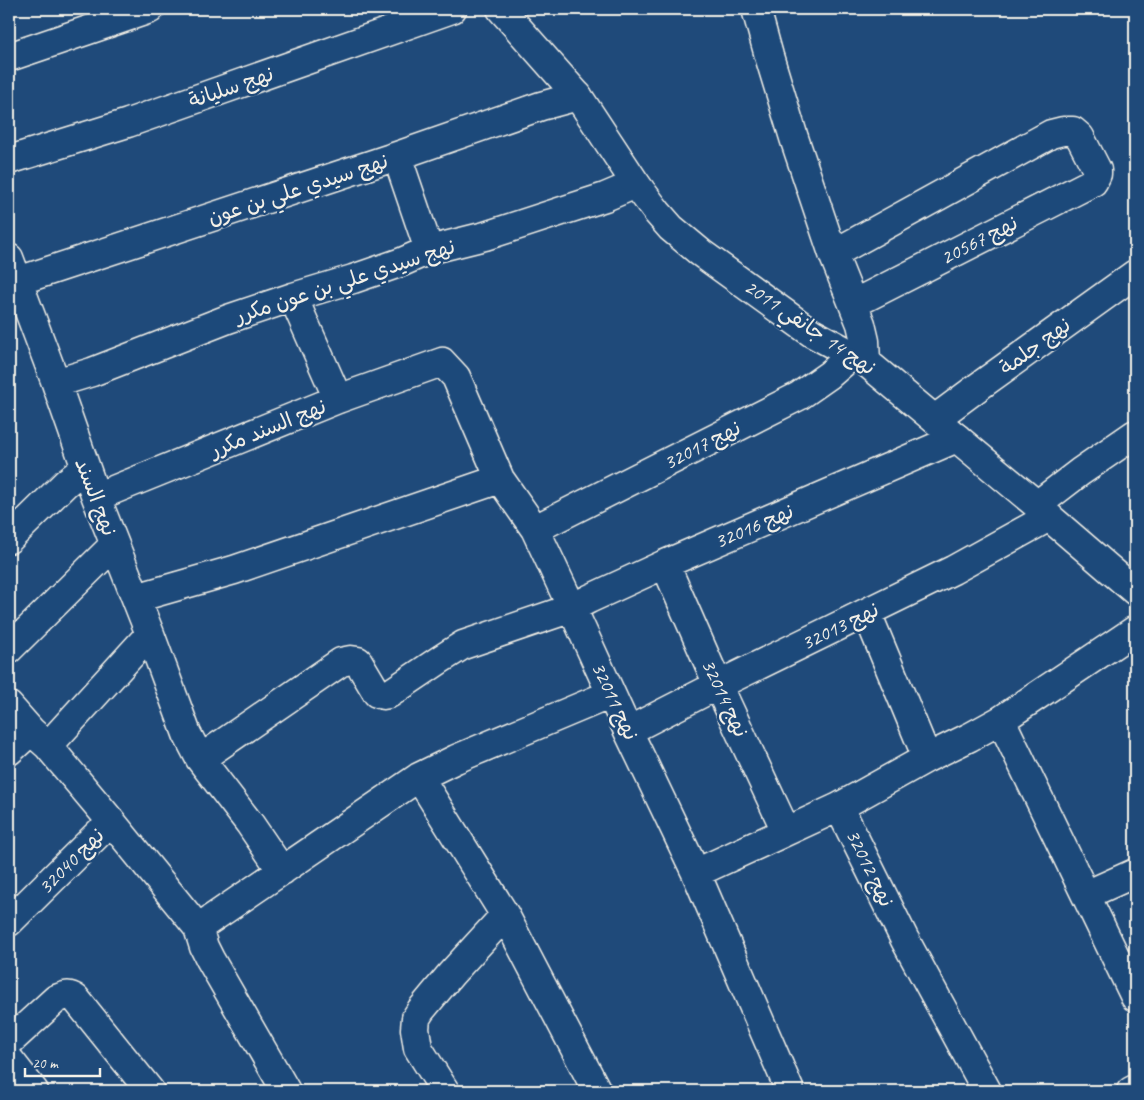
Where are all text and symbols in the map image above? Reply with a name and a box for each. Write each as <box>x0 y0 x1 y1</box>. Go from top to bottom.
street label: نهج سليانة <box>185 60 277 115</box>
street label: نهج سيدي علي بن عون <box>204 148 393 236</box>
street label: نهج 20567 <box>936 209 1023 271</box>
street label: نهج سيدي علي بن عون مكرر <box>230 233 460 335</box>
street label: نهج 14 جانفي 2011 <box>736 273 881 386</box>
street label: نهج جلمة <box>994 312 1076 381</box>
street label: نهج السند مكرر <box>204 393 330 465</box>
street label: نهج 32017 <box>659 414 746 476</box>
street label: نهج السند <box>68 454 123 540</box>
street label: نهج 32016 <box>710 498 798 555</box>
street label: نهج 32013 <box>797 596 884 657</box>
street label: نهج 32014 <box>695 655 754 742</box>
street label: نهج 32011 <box>585 658 644 745</box>
street label: نهج 32040 <box>32 822 110 900</box>
street label: نهج 32012 <box>839 825 900 912</box>
scale bar <box>25 1045 100 1077</box>
text: 20 m <box>32 1054 59 1073</box>

